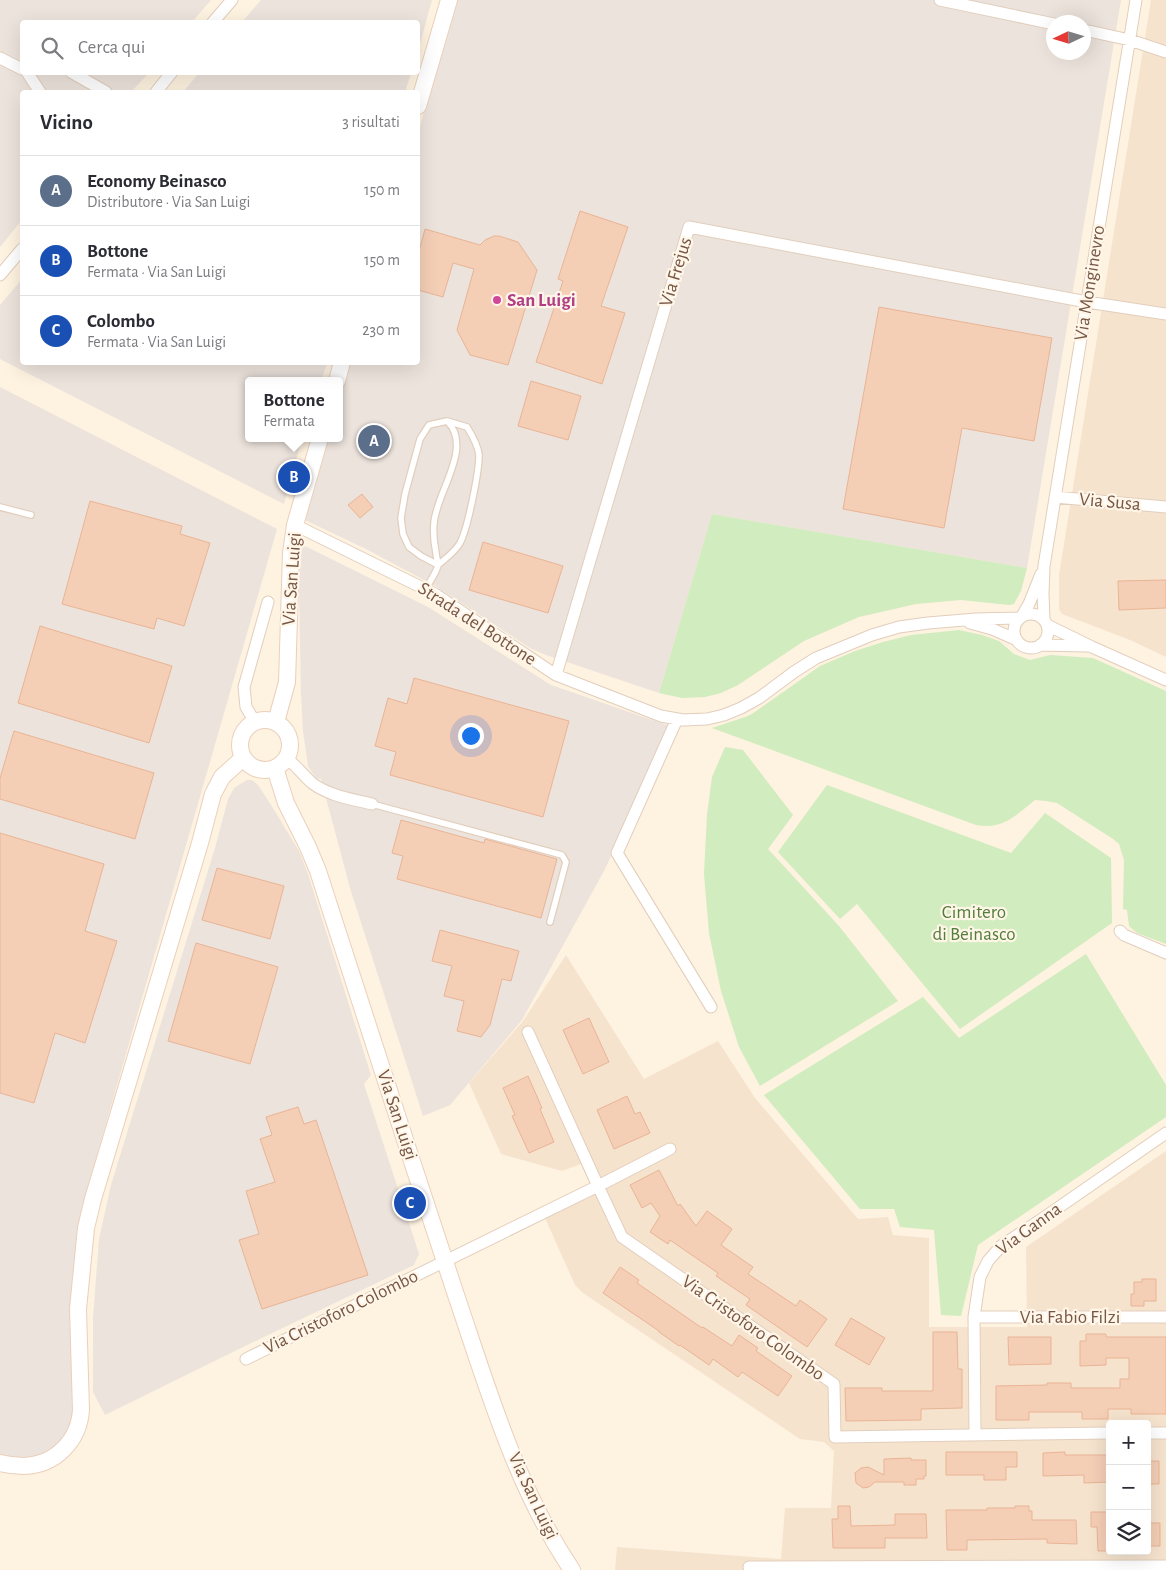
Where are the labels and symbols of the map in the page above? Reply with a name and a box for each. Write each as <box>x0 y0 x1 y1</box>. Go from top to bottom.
north arrow <box>1046 15 1091 60</box>
street label: Via Monginevro <box>1071 224 1109 342</box>
street label: Via Frejus <box>656 235 696 309</box>
place label: San Luigi <box>507 291 576 310</box>
marker: San Luigi <box>491 294 503 306</box>
pin: A <box>358 422 390 460</box>
pin: B <box>278 458 310 496</box>
street label: Via Susa <box>1078 490 1142 514</box>
street label: Via San Luigi <box>279 532 305 626</box>
street label: Strada del Bottone <box>414 579 540 669</box>
your location <box>458 723 484 749</box>
park label: Cimitero di Beinasco <box>932 903 1016 944</box>
street label: Via San Luigi <box>374 1068 420 1162</box>
pin: C <box>394 1184 426 1222</box>
street label: Via Ganna <box>993 1199 1065 1259</box>
street label: Via Cristoforo Colombo <box>261 1266 421 1358</box>
street label: Via Cristoforo Colombo <box>678 1272 828 1384</box>
street label: Via Fabio Filzi <box>1020 1308 1120 1327</box>
street label: Via San Luigi <box>505 1450 561 1542</box>

